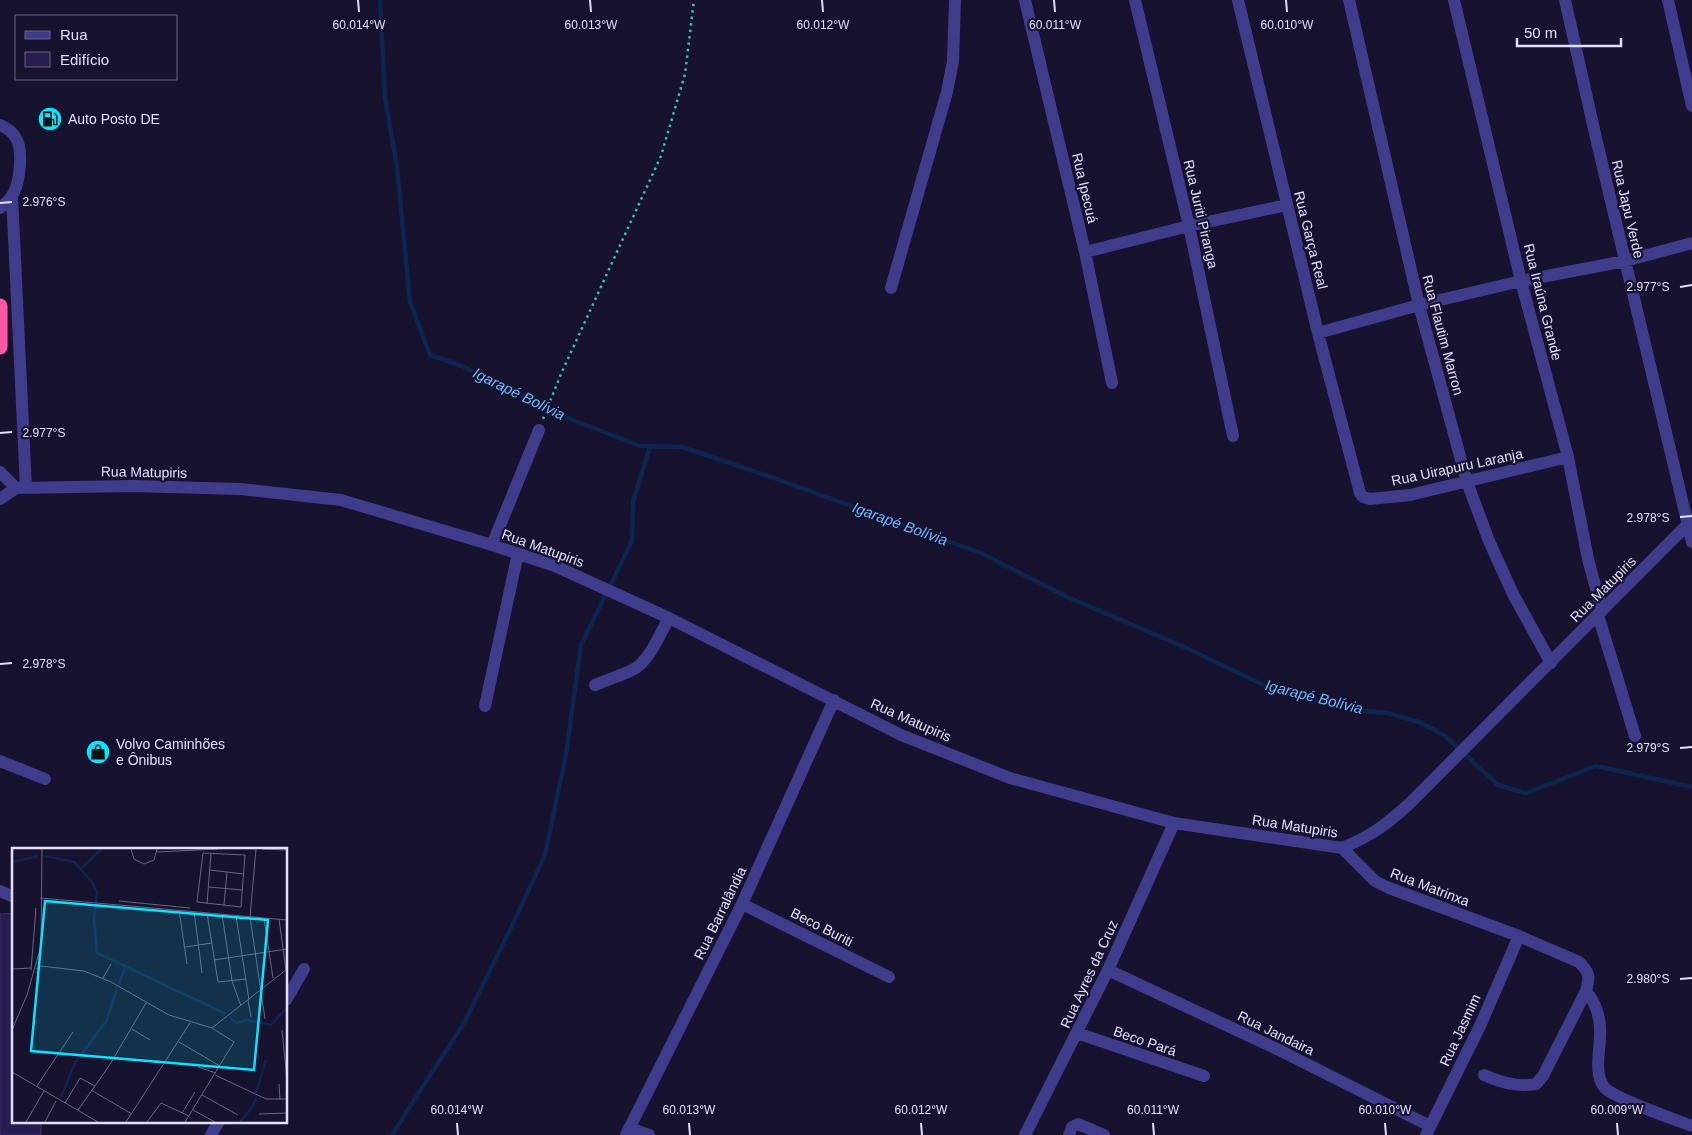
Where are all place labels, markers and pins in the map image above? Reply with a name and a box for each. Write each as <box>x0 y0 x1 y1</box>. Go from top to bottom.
fuel station icon: Auto Posto DE <box>37 106 63 132</box>
place label: Auto Posto DE <box>68 111 160 127</box>
place label: Volvo Caminhões e Ônibus <box>116 736 225 768</box>
shop icon: Volvo Caminhões e Ônibus <box>85 739 111 765</box>

